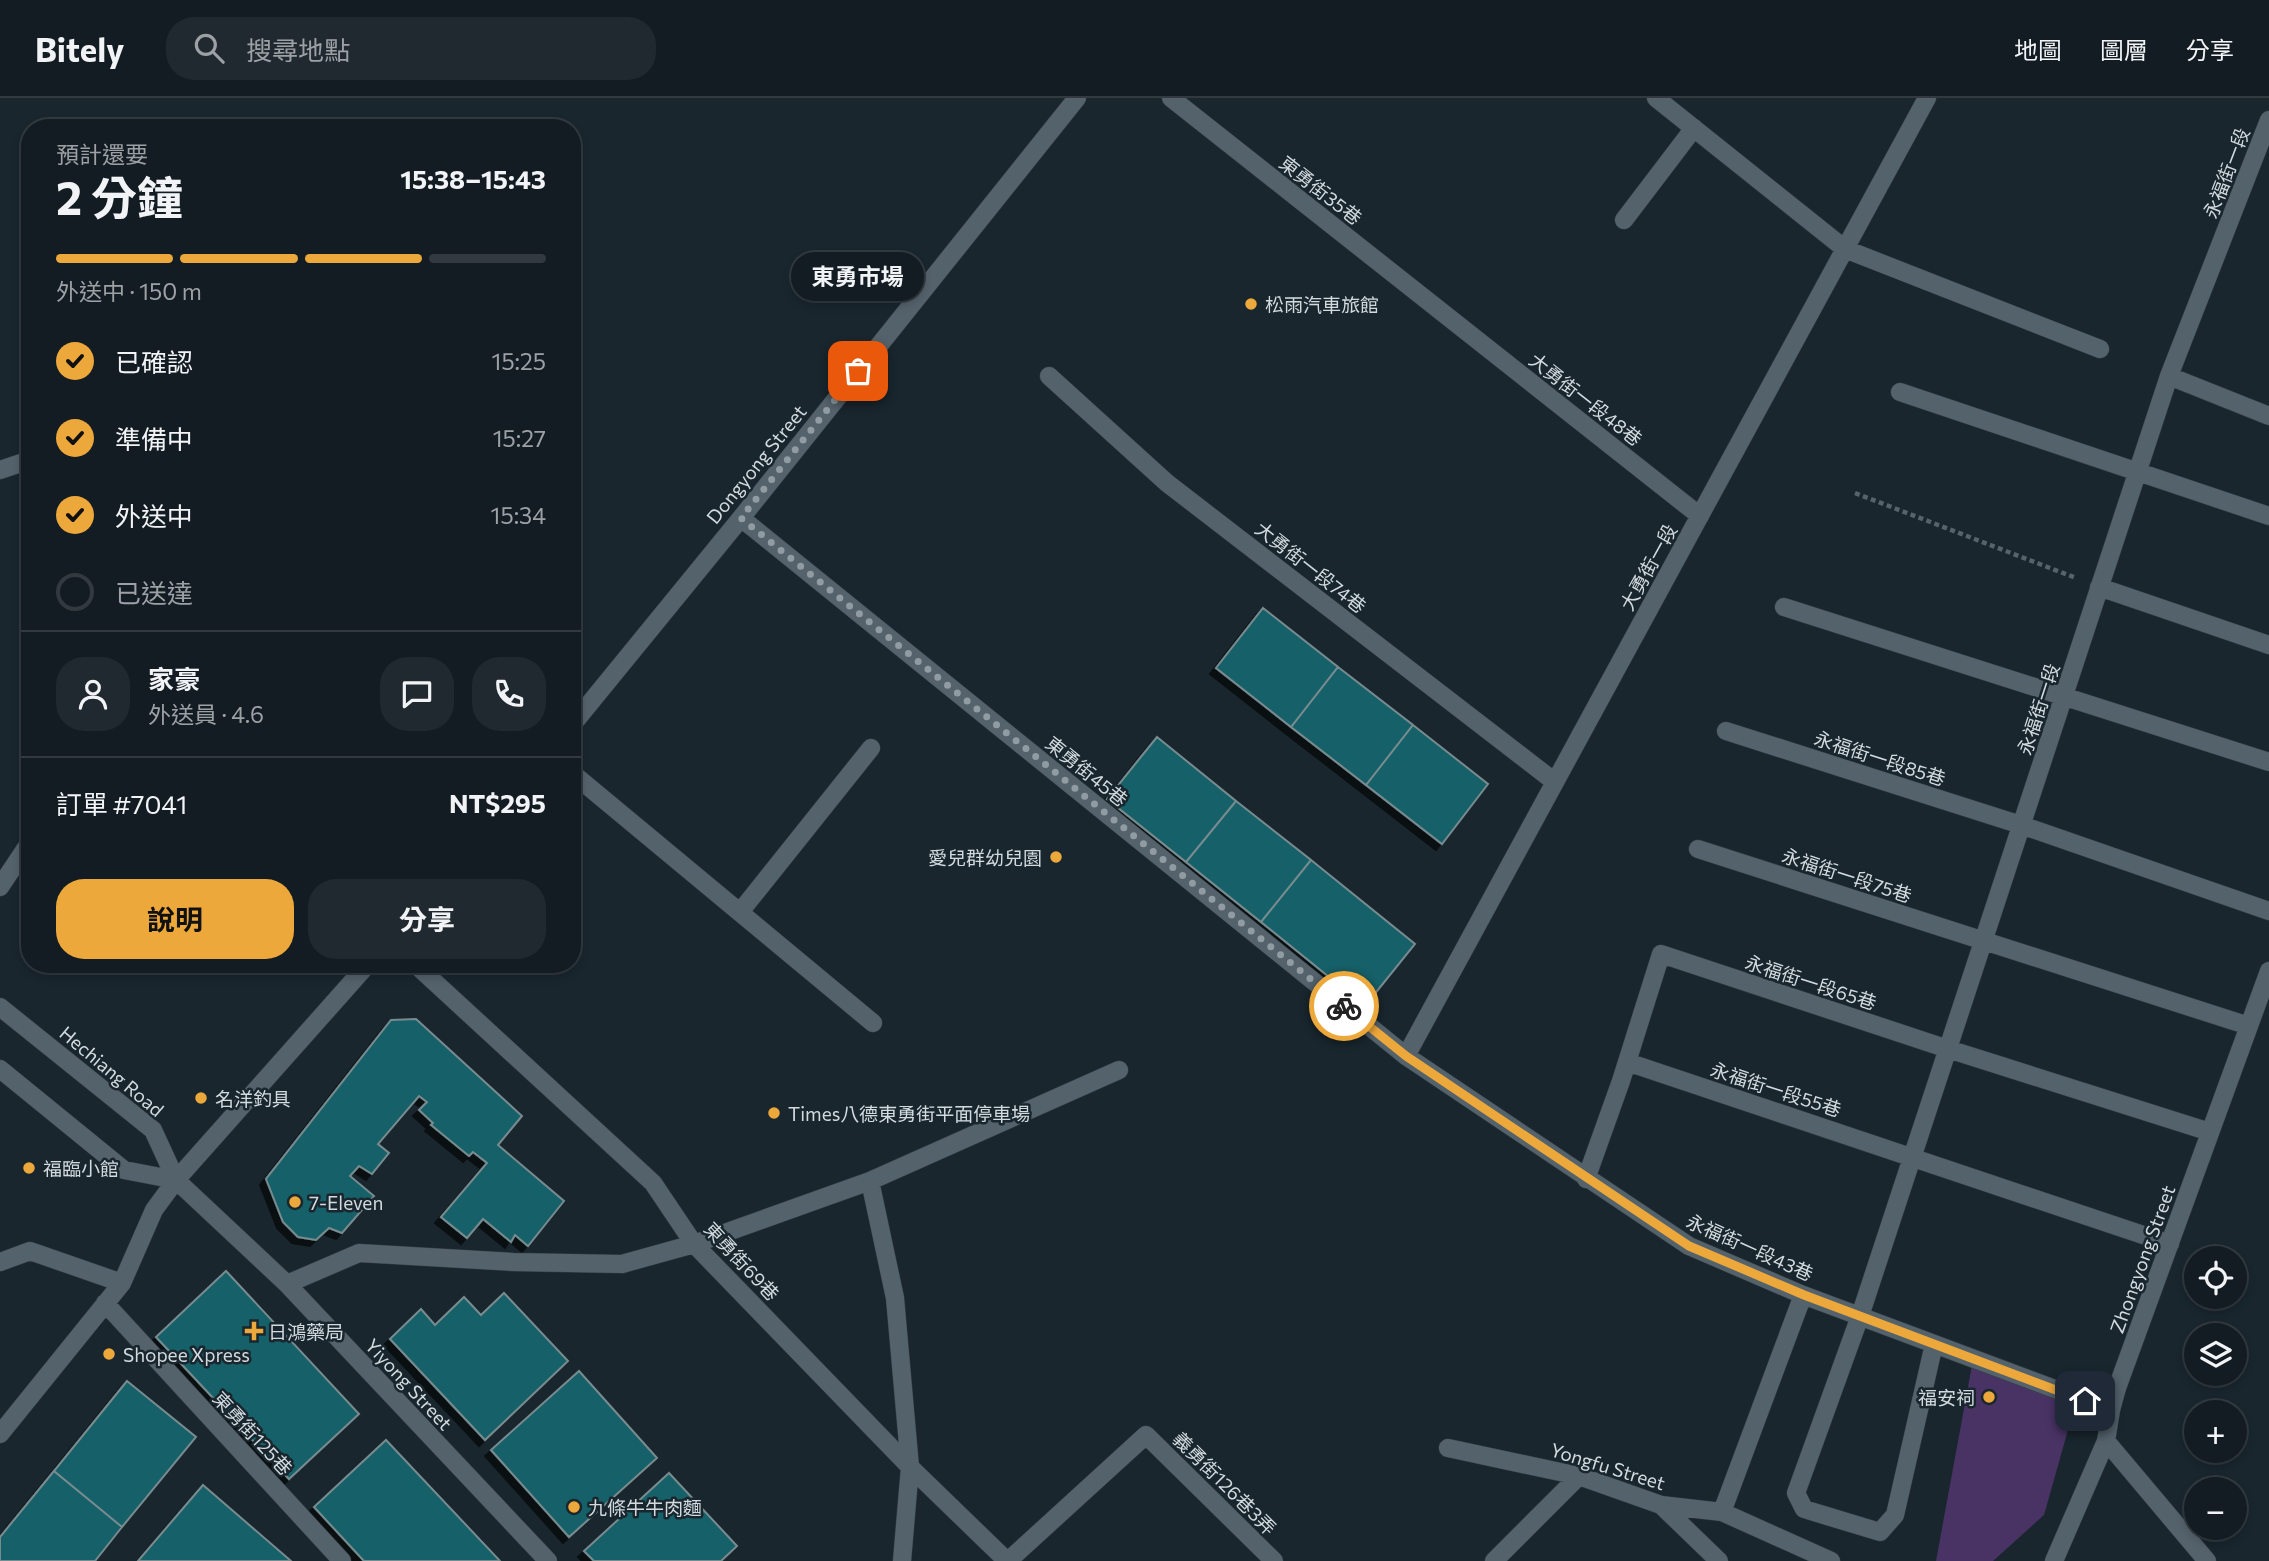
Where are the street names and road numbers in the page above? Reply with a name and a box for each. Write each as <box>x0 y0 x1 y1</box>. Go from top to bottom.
street label: 永福街一段 <box>2198 125 2254 221</box>
street label: 東勇街35巷 <box>1275 151 1367 229</box>
street label: 大勇街一段48巷 <box>1525 348 1647 450</box>
street label: Dongyong Street <box>701 400 811 528</box>
street label: 大勇街一段74巷 <box>1251 517 1371 617</box>
street label: 大勇街一段 <box>1615 520 1681 614</box>
street label: 永福街一段 <box>2012 660 2064 758</box>
street label: 永福街一段85巷 <box>1812 726 1948 790</box>
street label: 東勇街45巷 <box>1042 731 1132 811</box>
street label: 永福街一段75巷 <box>1779 843 1915 907</box>
street label: 永福街一段65巷 <box>1743 950 1879 1014</box>
street label: Hechiang Road <box>55 1021 169 1121</box>
street label: 永福街一段55巷 <box>1708 1057 1844 1121</box>
street label: Zhongyong Street <box>2105 1182 2179 1336</box>
street label: 永福街一段43巷 <box>1683 1209 1817 1285</box>
street label: 東勇街69巷 <box>700 1217 784 1305</box>
street label: Yiyong Street <box>361 1333 457 1435</box>
street label: 東勇街125巷 <box>209 1387 297 1479</box>
street label: 義勇街126巷3弄 <box>1169 1427 1281 1539</box>
street label: Yongfu Street <box>1548 1438 1668 1494</box>

